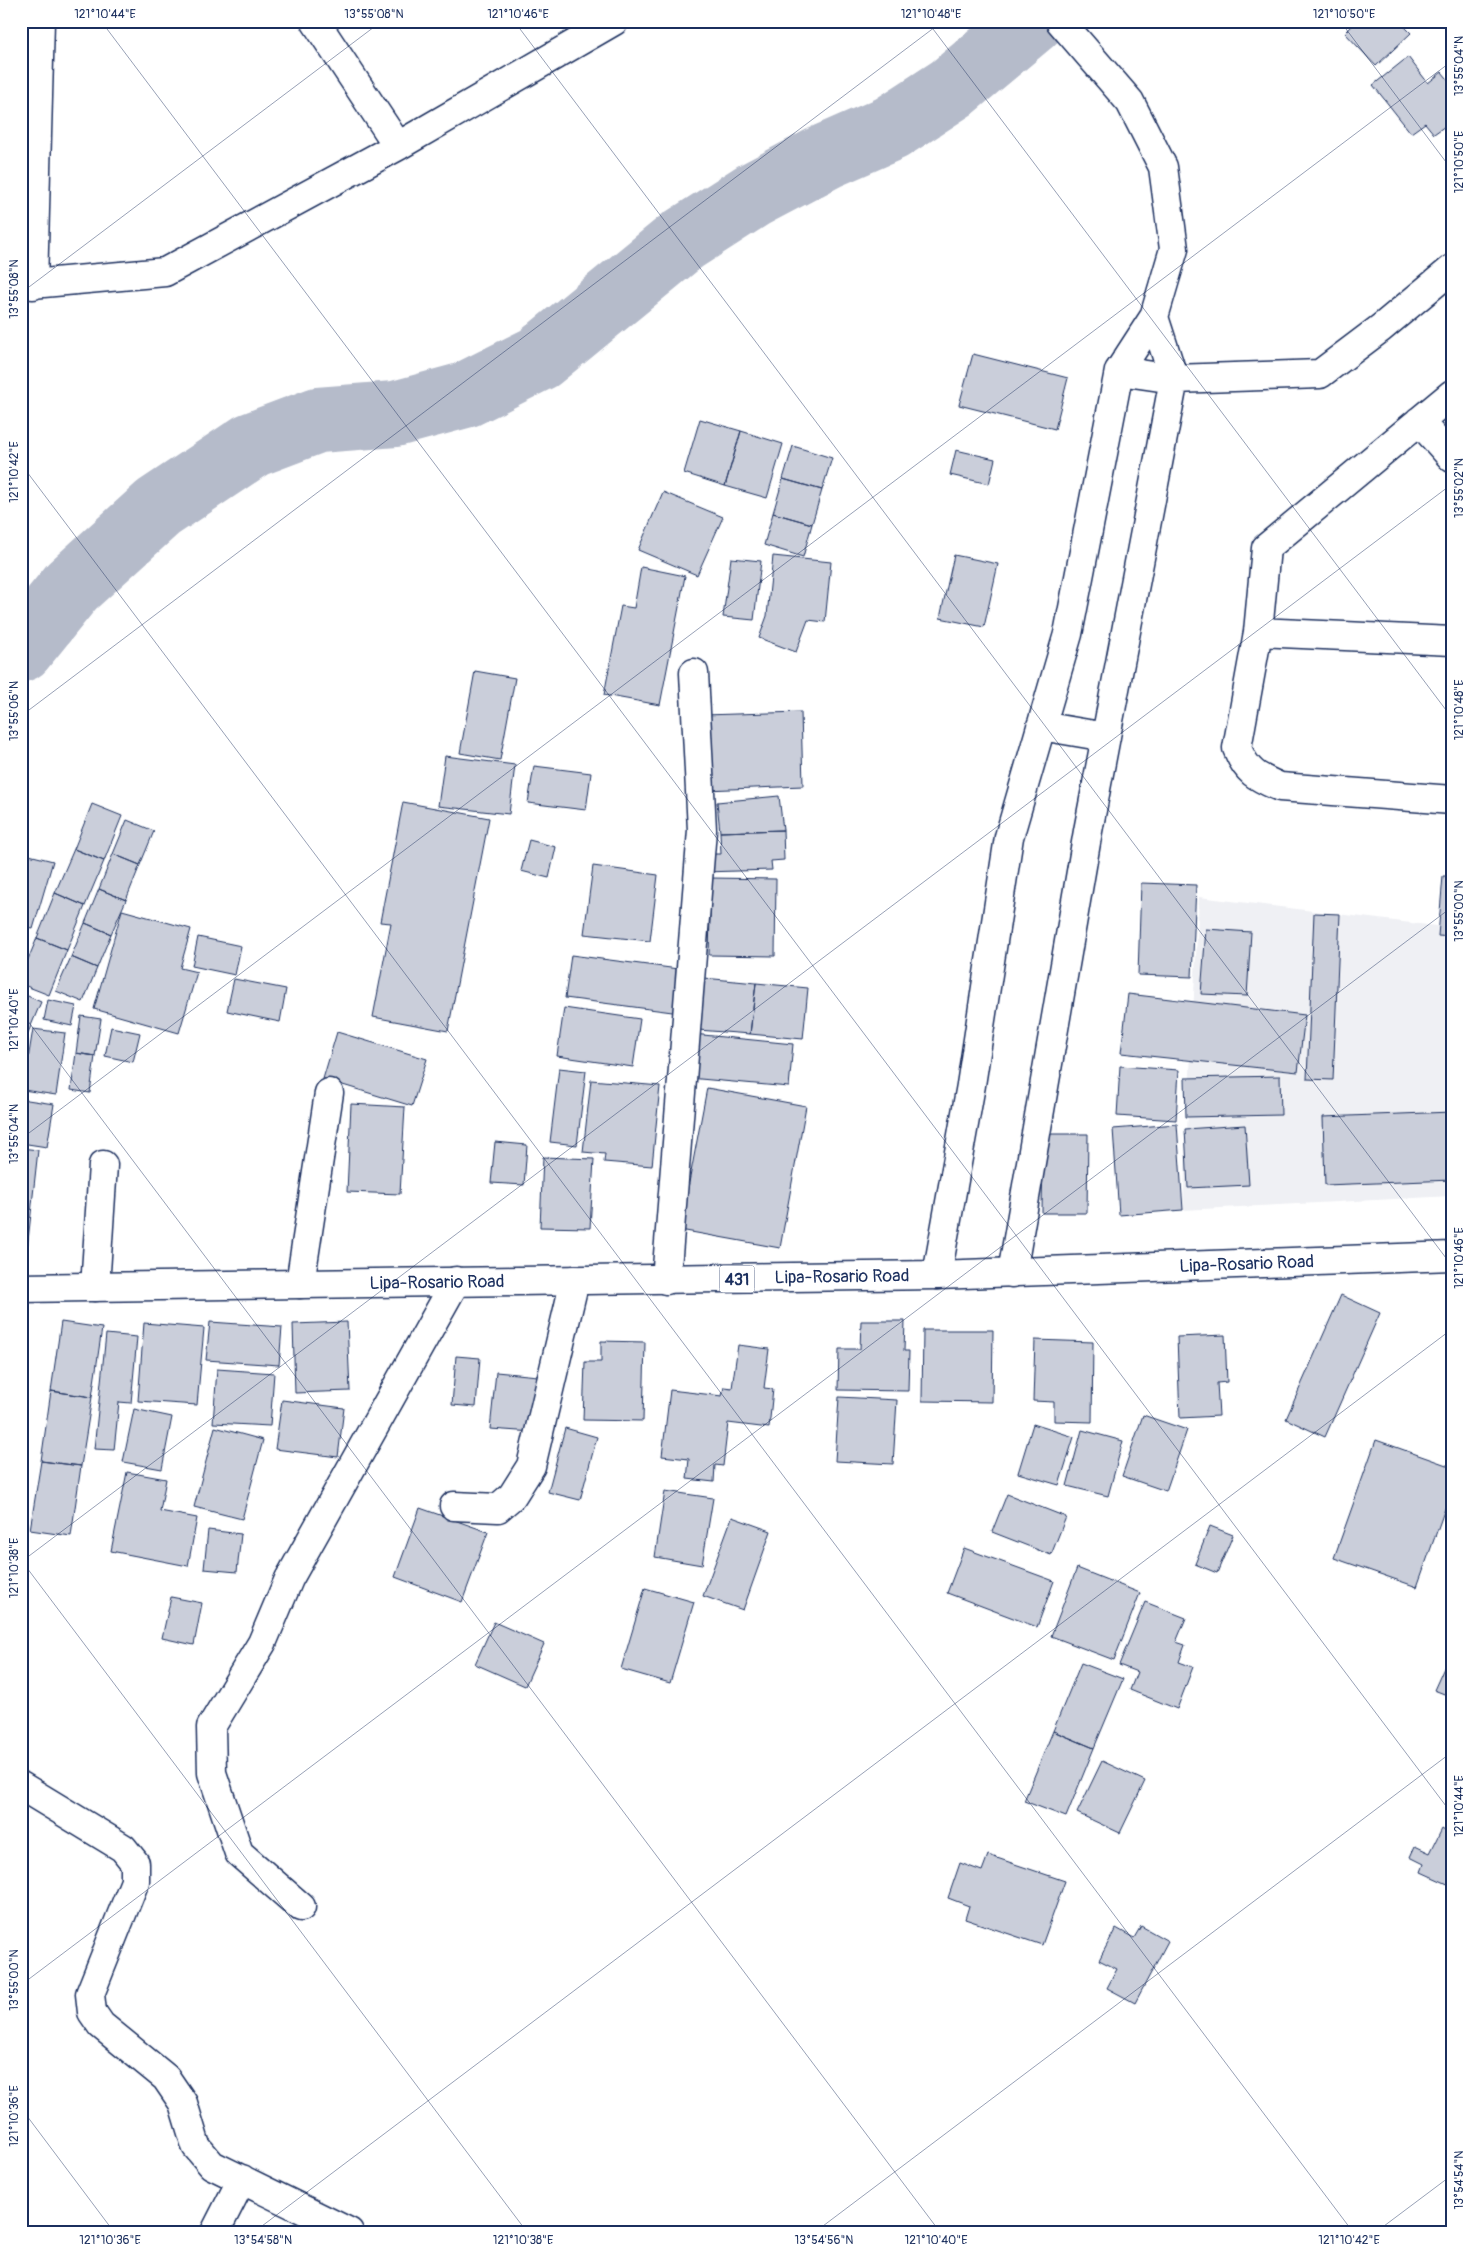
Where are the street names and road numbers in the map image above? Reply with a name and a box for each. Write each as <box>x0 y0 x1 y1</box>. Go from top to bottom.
street label: Lipa-Rosario Road <box>1179 1250 1315 1278</box>
street label: Lipa-Rosario Road <box>774 1264 910 1289</box>
road number: 431 <box>720 1266 754 1292</box>
street label: Lipa-Rosario Road <box>369 1270 505 1295</box>

